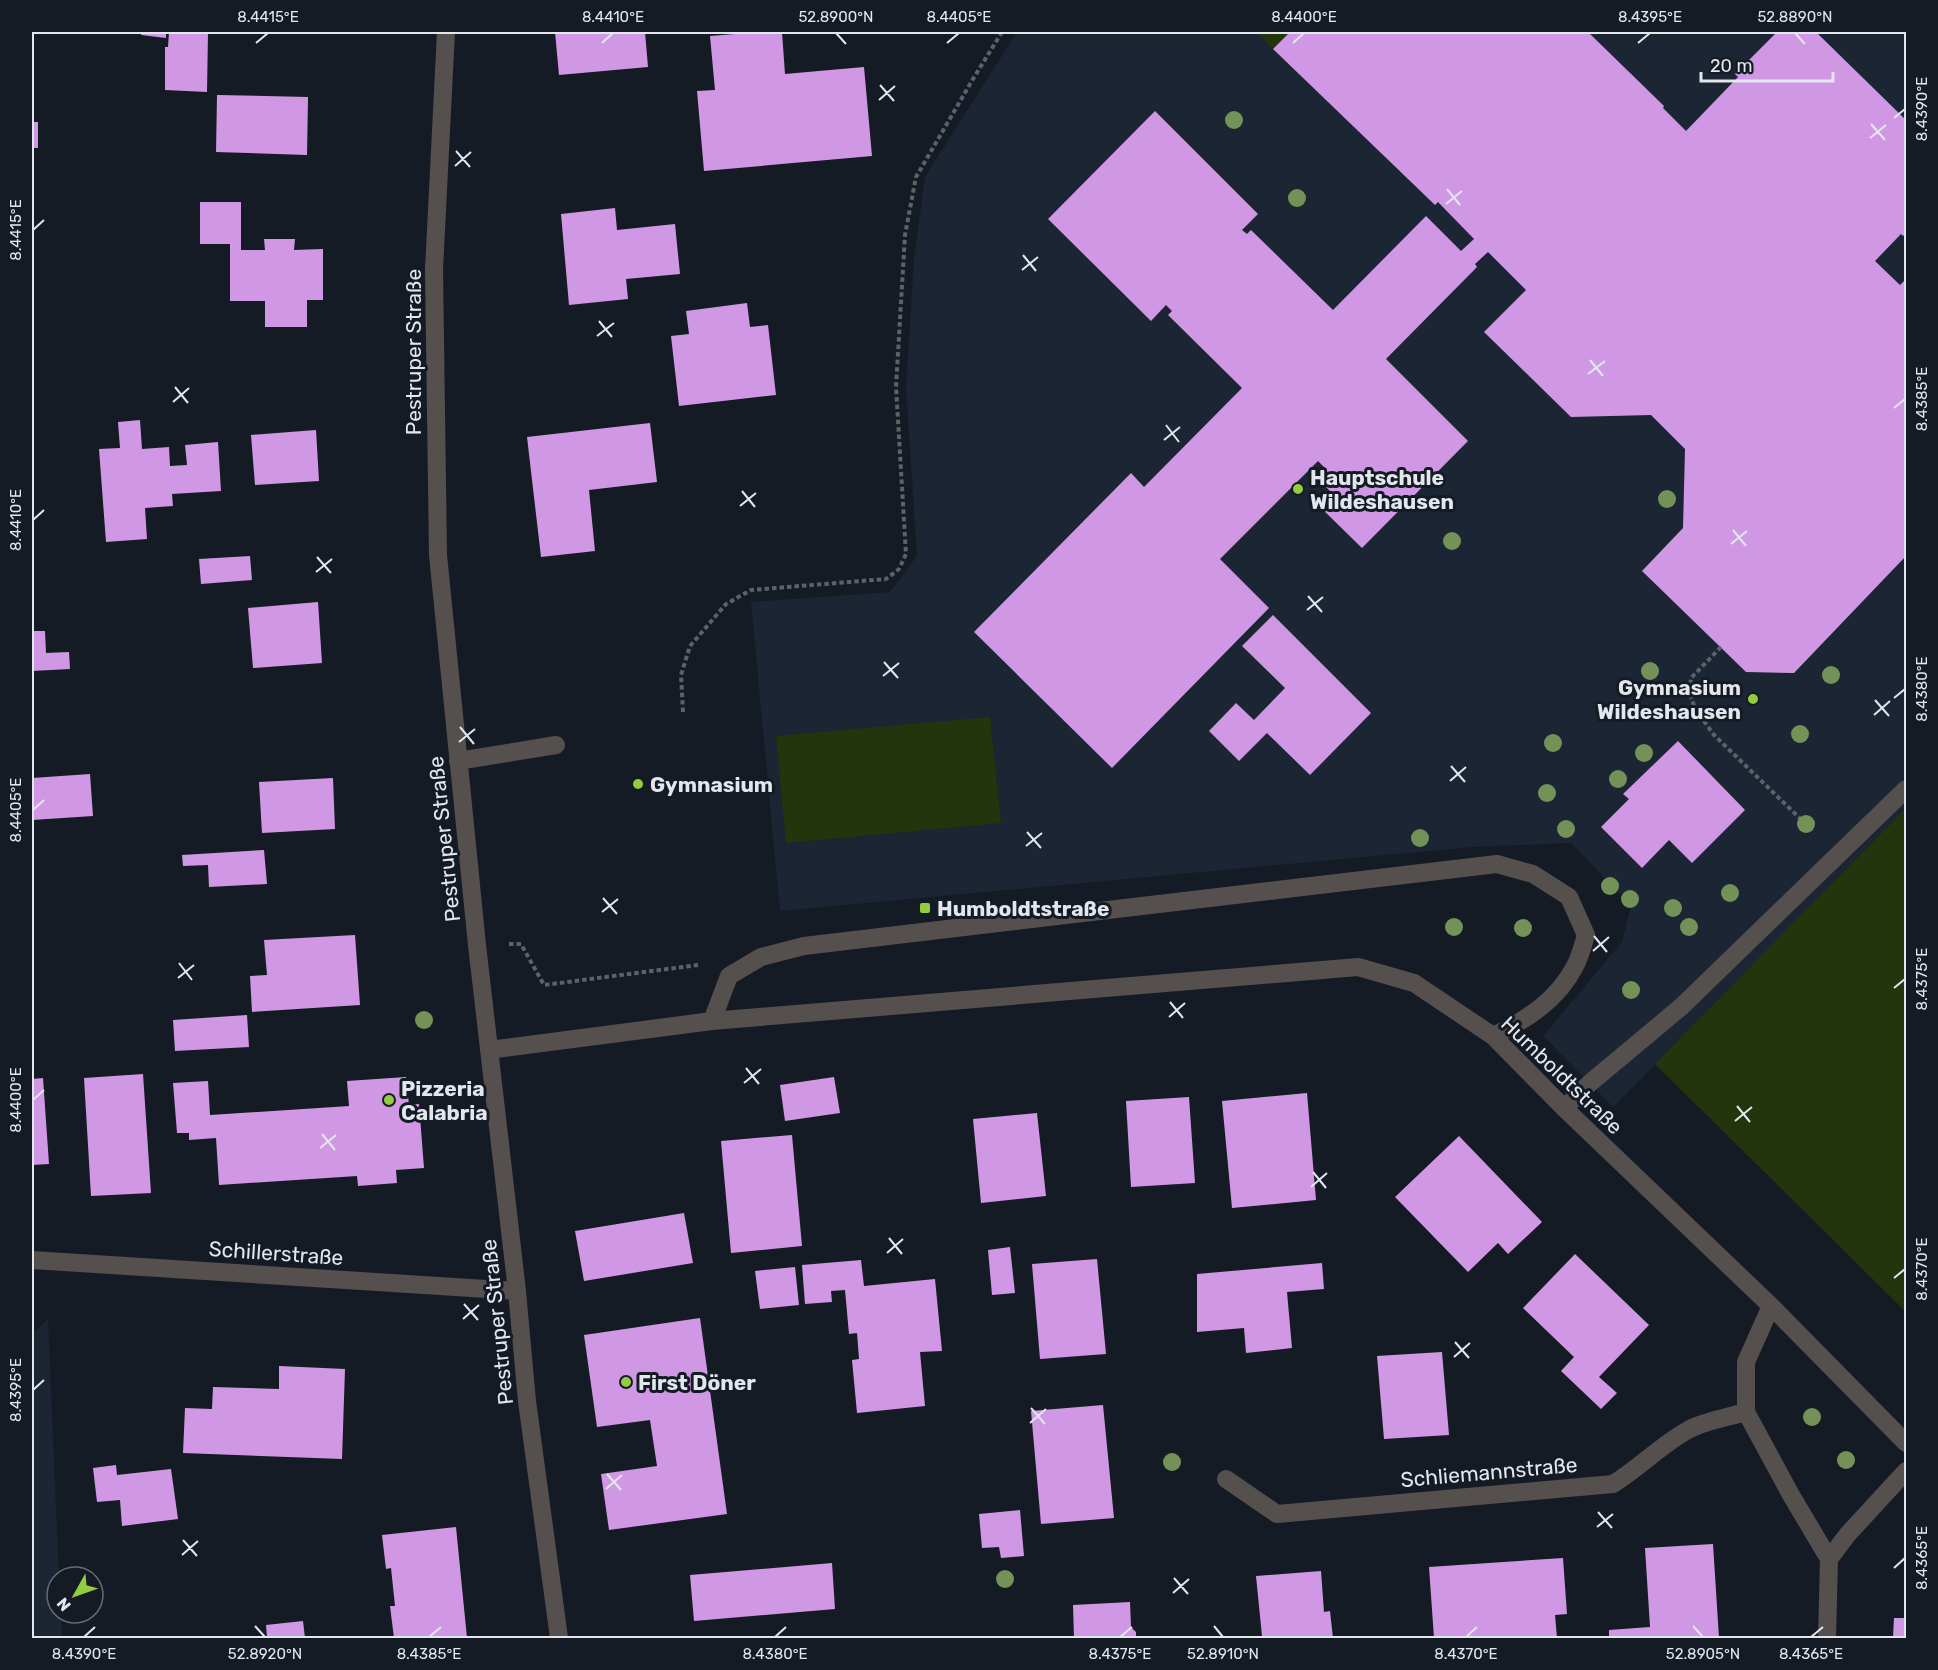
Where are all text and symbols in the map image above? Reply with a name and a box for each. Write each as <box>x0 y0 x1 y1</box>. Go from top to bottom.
text: 8.4415°E <box>237 8 299 26</box>
text: 8.4410°E <box>582 8 644 26</box>
text: 52.8900°N <box>798 8 874 26</box>
text: 8.4405°E <box>927 8 991 26</box>
text: 8.4400°E <box>1271 8 1337 26</box>
text: 8.4395°E <box>1618 8 1682 26</box>
text: 52.8890°N <box>1757 8 1833 26</box>
scale bar <box>1701 45 1833 83</box>
text: 20 m <box>1710 55 1752 77</box>
text: 8.4390°E <box>1913 77 1931 141</box>
text: 8.4415°E <box>7 199 25 261</box>
street label: Pestruper Straße <box>401 269 426 435</box>
text: 8.4385°E <box>1913 367 1931 431</box>
place label: Hauptschule Wildeshausen <box>1310 465 1454 514</box>
marker: Hauptschule Wildeshausen <box>1291 482 1305 496</box>
text: 8.4410°E <box>7 489 25 551</box>
text: 8.4380°E <box>1913 656 1931 722</box>
place label: Gymnasium Wildeshausen <box>1597 675 1741 724</box>
marker: Gymnasium Wildeshausen <box>1746 692 1760 706</box>
street label: Pestruper Straße <box>423 755 465 923</box>
place label: Gymnasium <box>650 772 773 797</box>
marker: Gymnasium <box>631 777 645 791</box>
text: 8.4405°E <box>7 778 25 842</box>
place label: Humboldtstraße <box>937 896 1110 921</box>
marker: Humboldtstraße <box>918 901 932 915</box>
text: 8.4375°E <box>1913 948 1931 1010</box>
street label: Humboldtstraße <box>1496 1011 1628 1139</box>
text: 8.4400°E <box>7 1067 25 1133</box>
place label: Pizzeria Calabria <box>401 1076 488 1125</box>
marker: Pizzeria Calabria <box>382 1093 396 1107</box>
street label: Schillerstraße <box>208 1236 344 1270</box>
text: 8.4370°E <box>1913 1237 1931 1301</box>
street label: Pestruper Straße <box>476 1238 518 1406</box>
text: 8.4395°E <box>7 1358 25 1422</box>
place label: First Döner <box>638 1370 756 1395</box>
marker: First Döner <box>619 1375 633 1389</box>
street label: Schliemannstraße <box>1399 1452 1579 1492</box>
text: 8.4365°E <box>1913 1526 1931 1590</box>
north arrow <box>45 1565 105 1625</box>
text: N <box>53 1594 75 1615</box>
text: 8.4390°E <box>52 1645 116 1663</box>
text: 52.8920°N <box>228 1645 302 1663</box>
text: 8.4385°E <box>397 1645 461 1663</box>
text: 8.4380°E <box>742 1645 808 1663</box>
text: 8.4375°E <box>1089 1645 1151 1663</box>
text: 52.8910°N <box>1187 1645 1259 1663</box>
text: 8.4370°E <box>1434 1645 1498 1663</box>
text: 52.8905°N <box>1666 1645 1740 1663</box>
text: 8.4365°E <box>1779 1645 1843 1663</box>

